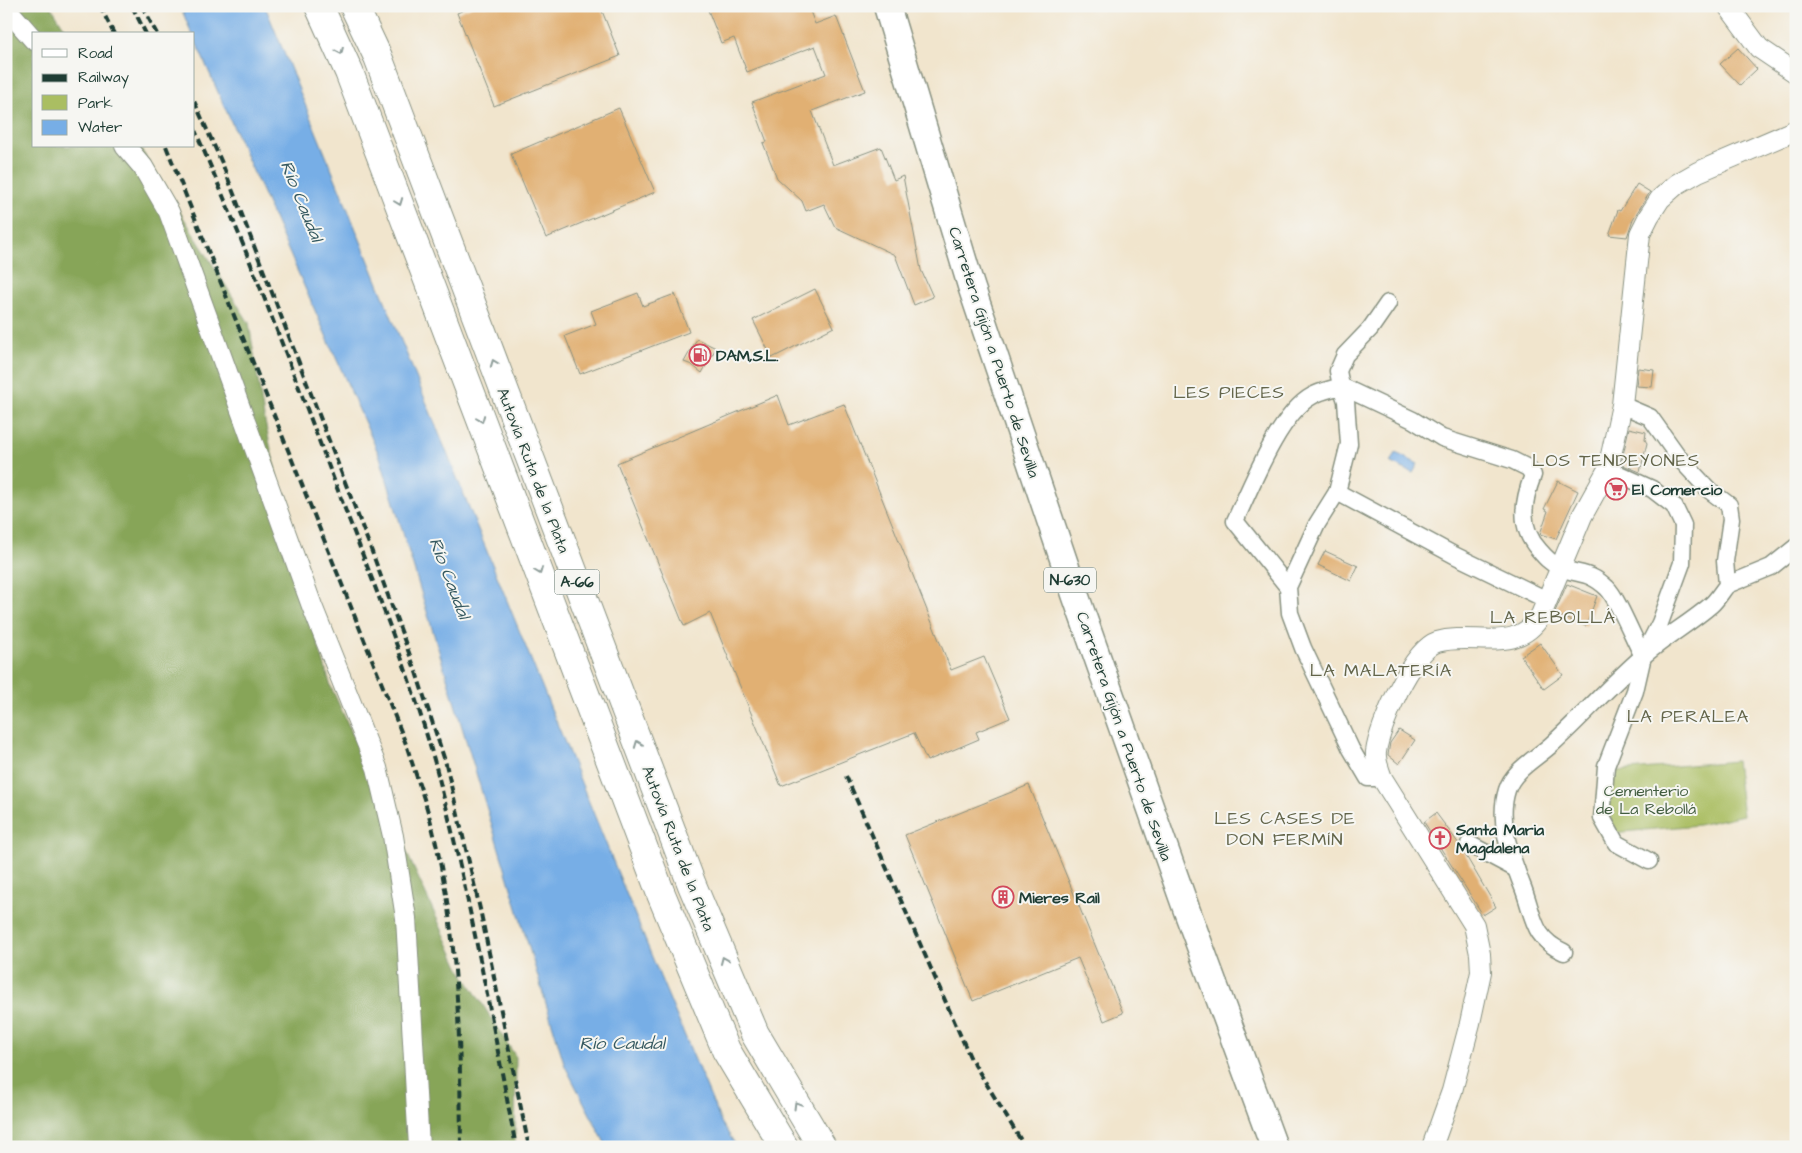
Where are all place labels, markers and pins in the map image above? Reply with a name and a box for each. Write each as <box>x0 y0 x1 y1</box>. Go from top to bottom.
fuel station icon: DAM,S.L. <box>688 343 712 367</box>
place label: DAM,S.L. <box>716 345 779 367</box>
supermarket icon: El Comercio <box>1604 477 1628 501</box>
place label: El Comercio <box>1632 479 1723 501</box>
place label: Santa Maria Magdalena <box>1455 819 1545 861</box>
church icon: Santa Maria Magdalena <box>1428 826 1452 850</box>
building icon: Mieres Rail <box>991 885 1015 909</box>
place label: Mieres Rail <box>1019 887 1100 909</box>

